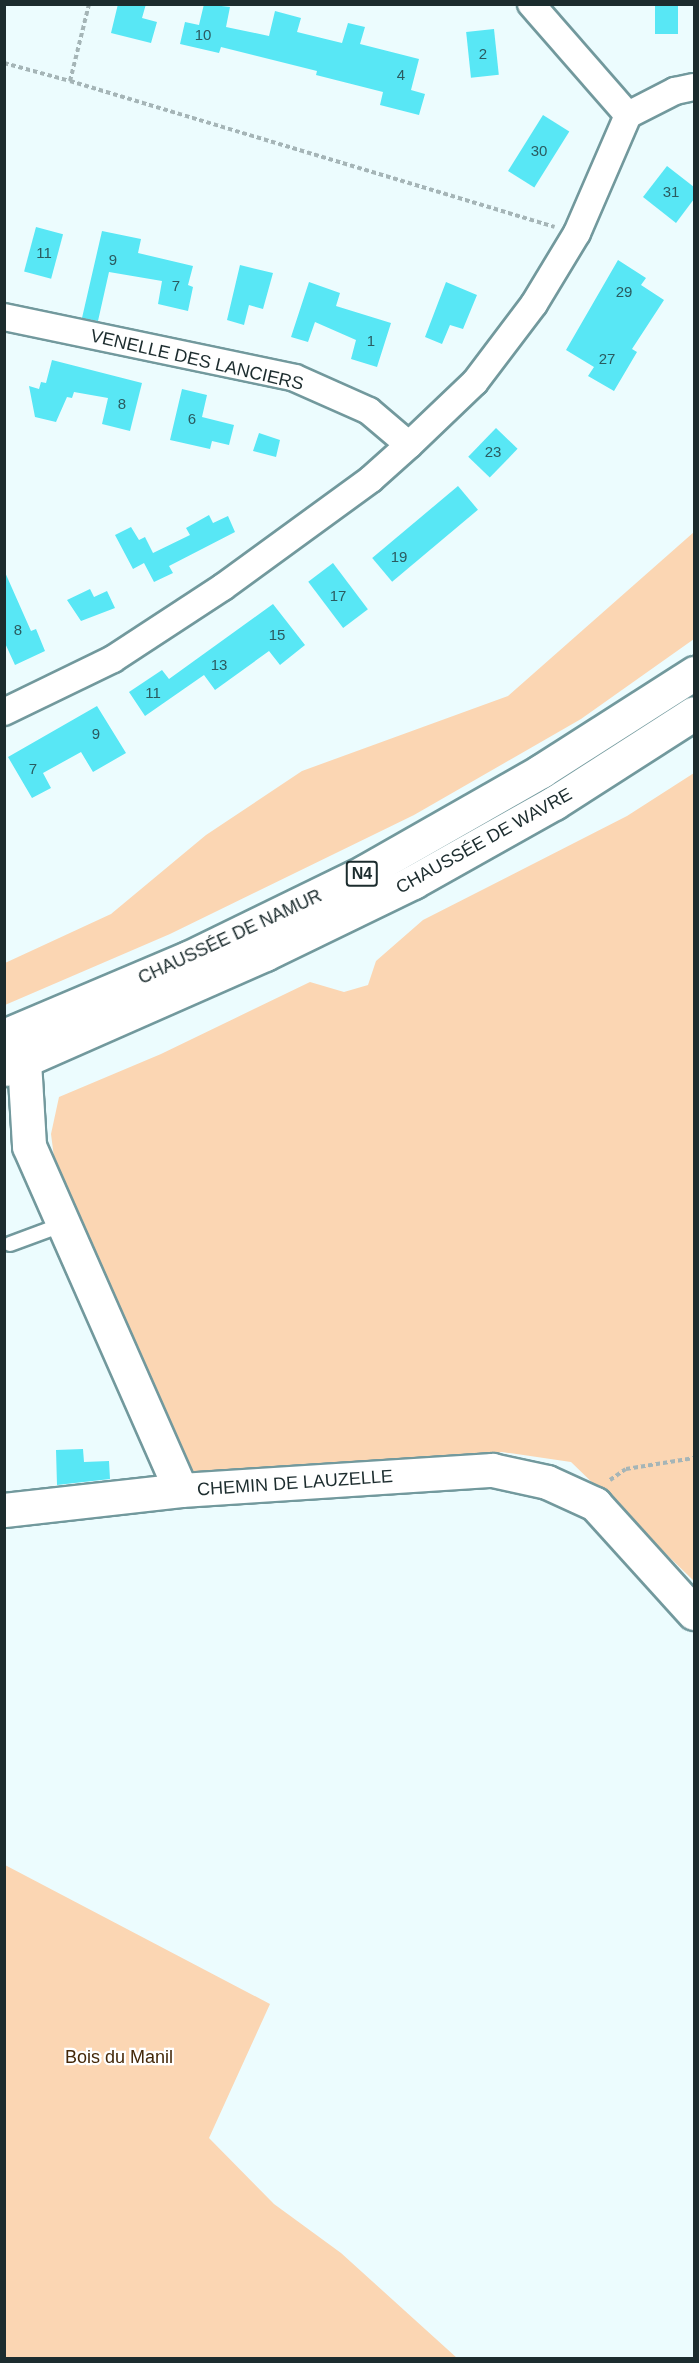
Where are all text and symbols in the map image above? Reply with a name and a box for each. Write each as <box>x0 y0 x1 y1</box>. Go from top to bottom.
house number: 10 <box>195 26 211 44</box>
house number: 2 <box>479 45 487 63</box>
house number: 4 <box>397 66 405 84</box>
house number: 30 <box>531 142 547 160</box>
house number: 31 <box>663 183 679 201</box>
house number: 11 <box>36 244 52 262</box>
house number: 9 <box>109 251 117 269</box>
house number: 7 <box>172 277 180 295</box>
house number: 29 <box>616 283 632 301</box>
street label: VENELLE DES LANCIERS <box>88 325 306 395</box>
house number: 1 <box>367 332 375 350</box>
house number: 27 <box>599 350 615 368</box>
house number: 8 <box>118 395 126 413</box>
house number: 6 <box>188 410 196 428</box>
house number: 23 <box>485 443 501 461</box>
house number: 19 <box>391 548 407 566</box>
house number: 17 <box>330 587 346 605</box>
house number: 8 <box>14 621 22 639</box>
house number: 15 <box>269 626 285 644</box>
house number: 13 <box>211 656 227 674</box>
house number: 11 <box>145 684 161 702</box>
house number: 9 <box>92 725 100 743</box>
house number: 7 <box>29 760 37 778</box>
street label: CHAUSSÉE DE WAVRE <box>392 784 576 898</box>
road number: N4 <box>346 861 378 887</box>
street label: CHAUSSÉE DE NAMUR <box>135 885 325 989</box>
street label: CHEMIN DE LAUZELLE <box>196 1465 394 1501</box>
park label: Bois du Manil <box>65 2046 173 2068</box>

